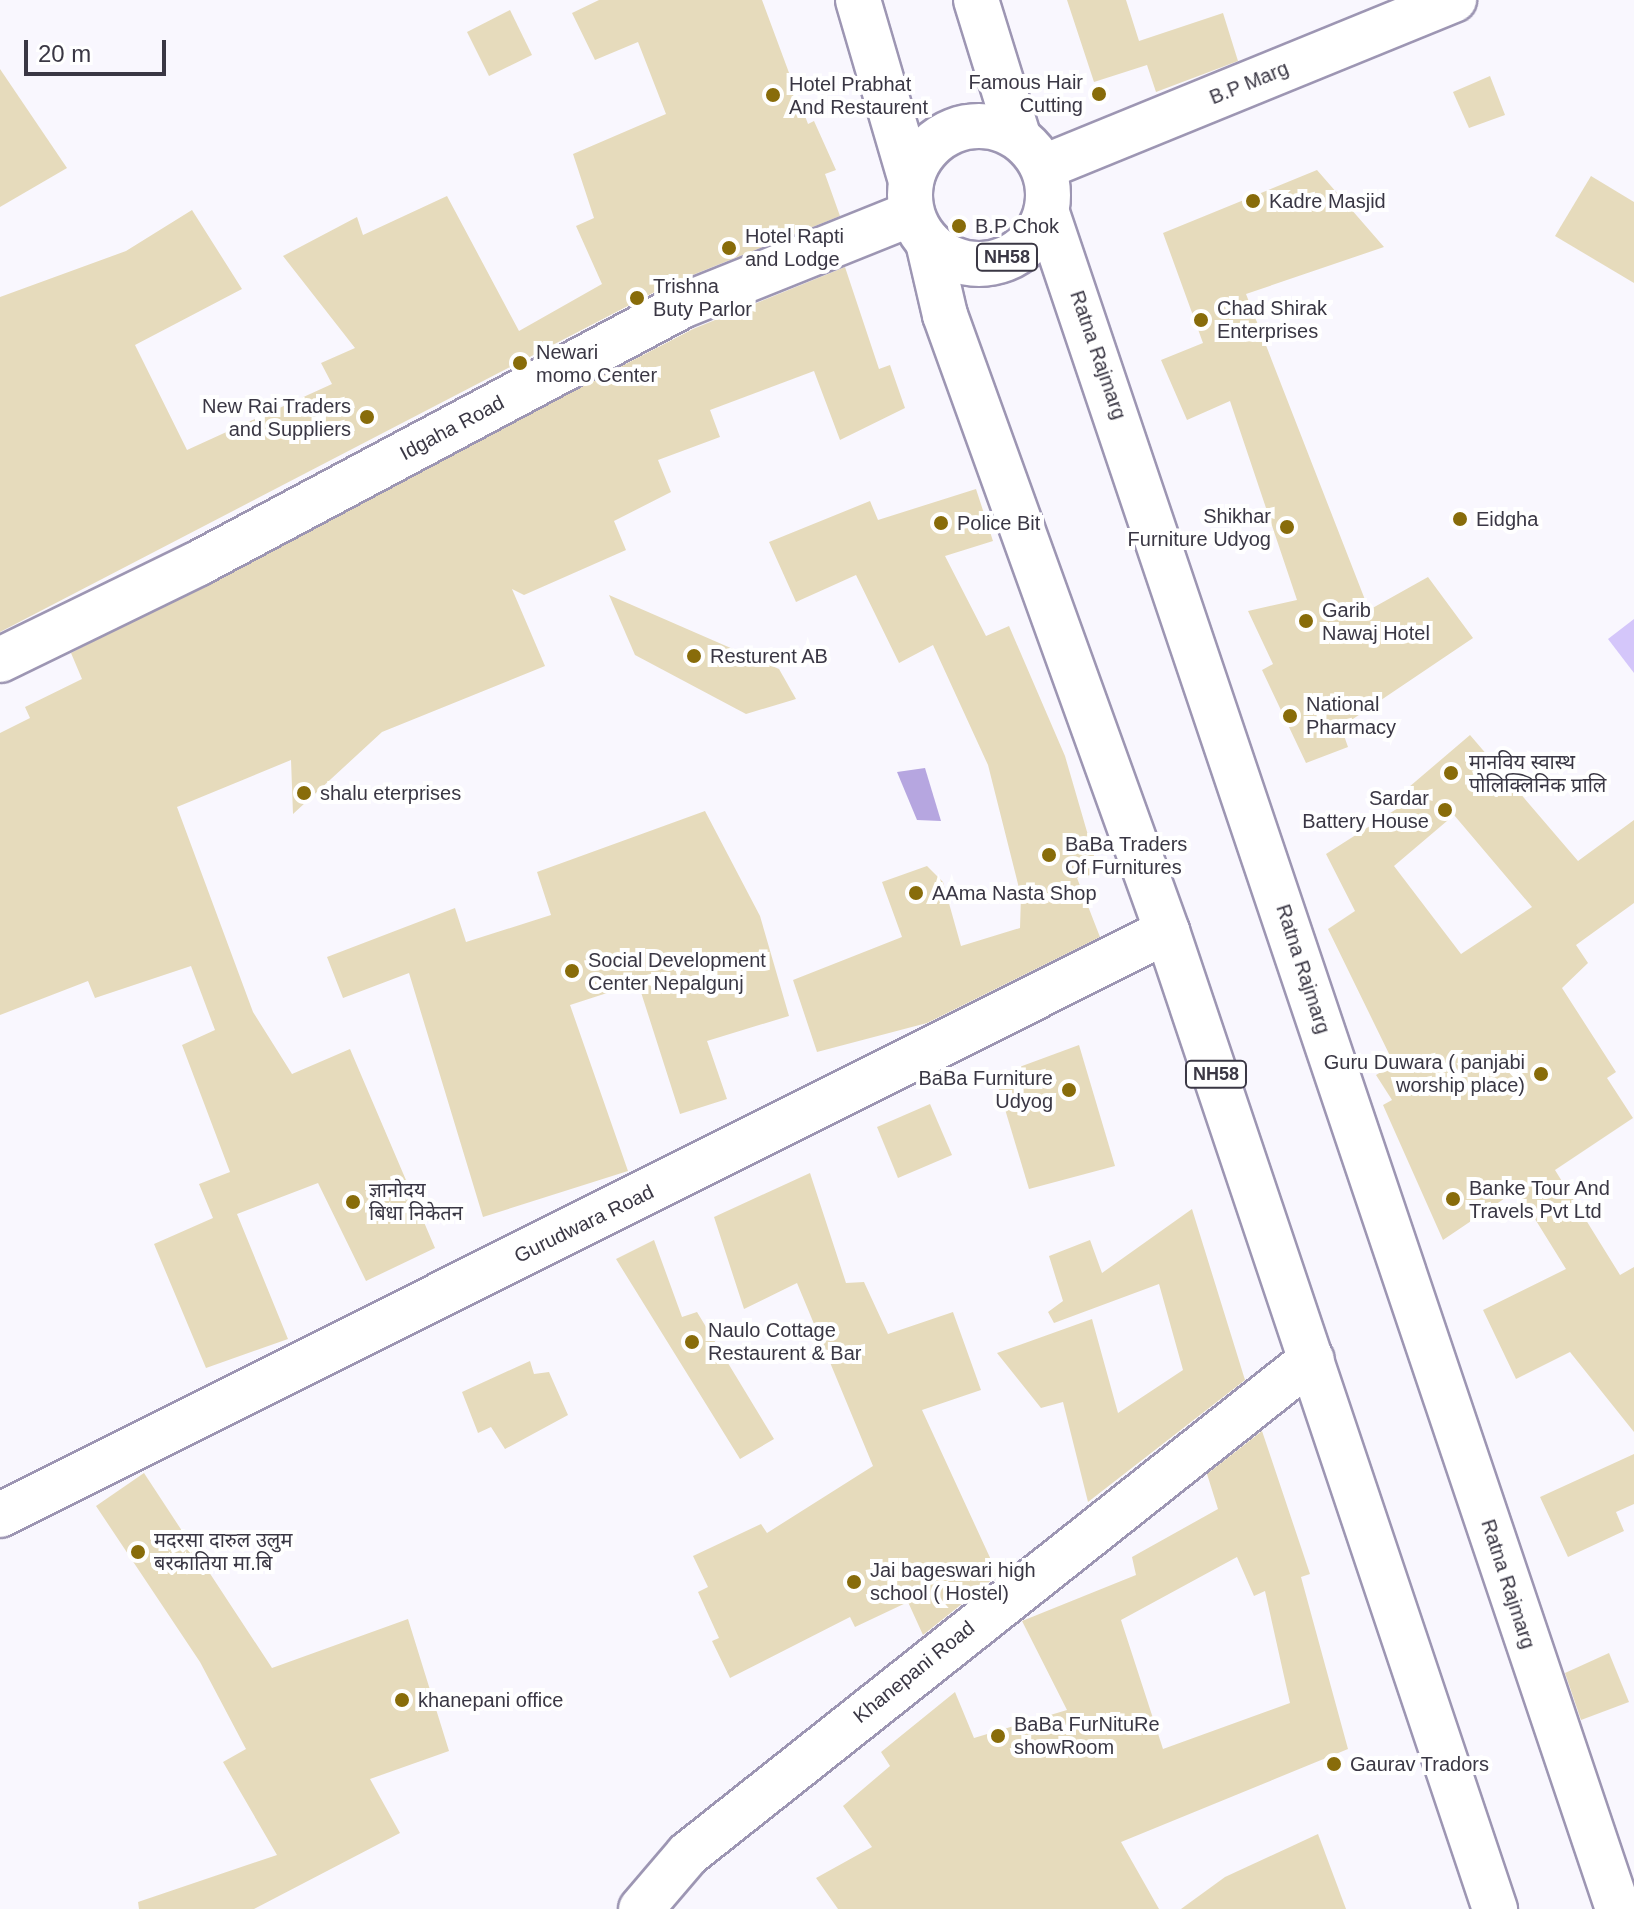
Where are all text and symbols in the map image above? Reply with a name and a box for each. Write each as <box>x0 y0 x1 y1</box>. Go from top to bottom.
scale bar <box>28 24 170 74</box>
text: 20 m <box>38 40 91 67</box>
street label: B.P Marg <box>1206 56 1292 110</box>
place label: Famous Hair Cutting <box>969 70 1083 117</box>
place label: Hotel Prabhat And Restaurent <box>789 72 928 119</box>
marker: Famous Hair Cutting <box>1090 85 1108 103</box>
marker: Hotel Prabhat And Restaurent <box>764 86 782 104</box>
place label: Kadre Masjid <box>1269 189 1386 213</box>
marker: Kadre Masjid <box>1244 192 1262 210</box>
place label: B.P Chok <box>975 214 1059 238</box>
marker: B.P Chok <box>950 217 968 235</box>
place label: Hotel Rapti and Lodge <box>745 224 844 271</box>
marker: Hotel Rapti and Lodge <box>720 239 738 257</box>
road number: NH58 <box>975 243 1039 271</box>
place label: Trishna Buty Parlor <box>653 274 752 321</box>
street label: Ratna Rajmarg <box>1065 288 1131 422</box>
marker: Trishna Buty Parlor <box>628 289 646 307</box>
place label: Chad Shirak Enterprises <box>1217 296 1327 343</box>
marker: Chad Shirak Enterprises <box>1192 311 1210 329</box>
place label: Newari momo Center <box>536 340 657 387</box>
marker: Newari momo Center <box>511 354 529 372</box>
street label: Idgaha Road <box>396 391 508 465</box>
place label: New Rai Traders and Suppliers <box>202 394 351 441</box>
marker: New Rai Traders and Suppliers <box>358 408 376 426</box>
place label: Shikhar Furniture Udyog <box>1128 504 1271 551</box>
place label: Eidgha <box>1476 507 1538 531</box>
marker: Eidgha <box>1451 510 1469 528</box>
place label: Police Bit <box>957 511 1040 535</box>
marker: Police Bit <box>932 514 950 532</box>
marker: Shikhar Furniture Udyog <box>1278 518 1296 536</box>
place label: Garib Nawaj Hotel <box>1322 598 1430 645</box>
marker: Garib Nawaj Hotel <box>1297 612 1315 630</box>
place label: Resturent AB <box>710 644 829 668</box>
marker: Resturent AB <box>685 647 703 665</box>
place label: National Pharmacy <box>1306 692 1396 739</box>
marker: National Pharmacy <box>1281 707 1299 725</box>
place label: मानविय स्वास्थ पोलिक्लिनिक प्रालि <box>1469 750 1606 797</box>
marker: मानविय स्वास्थ पोलिक्लिनिक प्रालि <box>1440 762 1462 784</box>
place label: shalu eterprises <box>320 781 461 805</box>
marker: shalu eterprises <box>295 784 313 802</box>
place label: Sardar Battery House <box>1302 786 1429 833</box>
marker: Sardar Battery House <box>1436 801 1454 819</box>
place label: BaBa Traders Of Furnitures <box>1065 832 1188 879</box>
marker: BaBa Traders Of Furnitures <box>1040 846 1058 864</box>
place label: AAma Nasta Shop <box>932 881 1097 905</box>
marker: AAma Nasta Shop <box>907 884 925 902</box>
street label: Ratna Rajmarg <box>1271 901 1335 1037</box>
place label: Social Development Center Nepalgunj <box>588 948 766 995</box>
marker: Social Development Center Nepalgunj <box>563 962 581 980</box>
place label: Guru Duwara ( panjabi worship place) <box>1324 1050 1525 1097</box>
road number: NH58 <box>1184 1060 1248 1088</box>
marker: Guru Duwara ( panjabi worship place) <box>1532 1065 1550 1083</box>
place label: BaBa Furniture Udyog <box>918 1066 1053 1113</box>
marker: BaBa Furniture Udyog <box>1060 1081 1078 1099</box>
place label: Banke Tour And Travels Pvt Ltd <box>1469 1176 1611 1223</box>
place label: ज्ञानाेदय बिधा निकेतन <box>369 1178 463 1225</box>
street label: Gurudwara Road <box>510 1180 658 1268</box>
marker: Banke Tour And Travels Pvt Ltd <box>1444 1190 1462 1208</box>
marker: ज्ञानाेदय बिधा निकेतन <box>344 1193 362 1211</box>
place label: Naulo Cottage Restaurent & Bar <box>708 1318 861 1365</box>
marker: Naulo Cottage Restaurent & Bar <box>683 1333 701 1351</box>
street label: Ratna Rajmarg <box>1476 1516 1540 1652</box>
place label: मदरसा दारुल उलुम बरकातिया मा.बि <box>154 1528 292 1575</box>
marker: मदरसा दारुल उलुम बरकातिया मा.बि <box>129 1543 147 1561</box>
place label: Jai bageswari high school ( Hostel) <box>870 1558 1036 1605</box>
marker: Jai bageswari high school ( Hostel) <box>845 1573 863 1591</box>
street label: Khanepani Road <box>849 1616 979 1728</box>
place label: khanepani office <box>418 1688 563 1712</box>
marker: khanepani office <box>393 1691 411 1709</box>
place label: BaBa FurNituRe showRoom <box>1014 1712 1160 1759</box>
marker: BaBa FurNituRe showRoom <box>989 1727 1007 1745</box>
place label: Gaurav Tradors <box>1350 1752 1489 1776</box>
marker: Gaurav Tradors <box>1325 1755 1343 1773</box>

